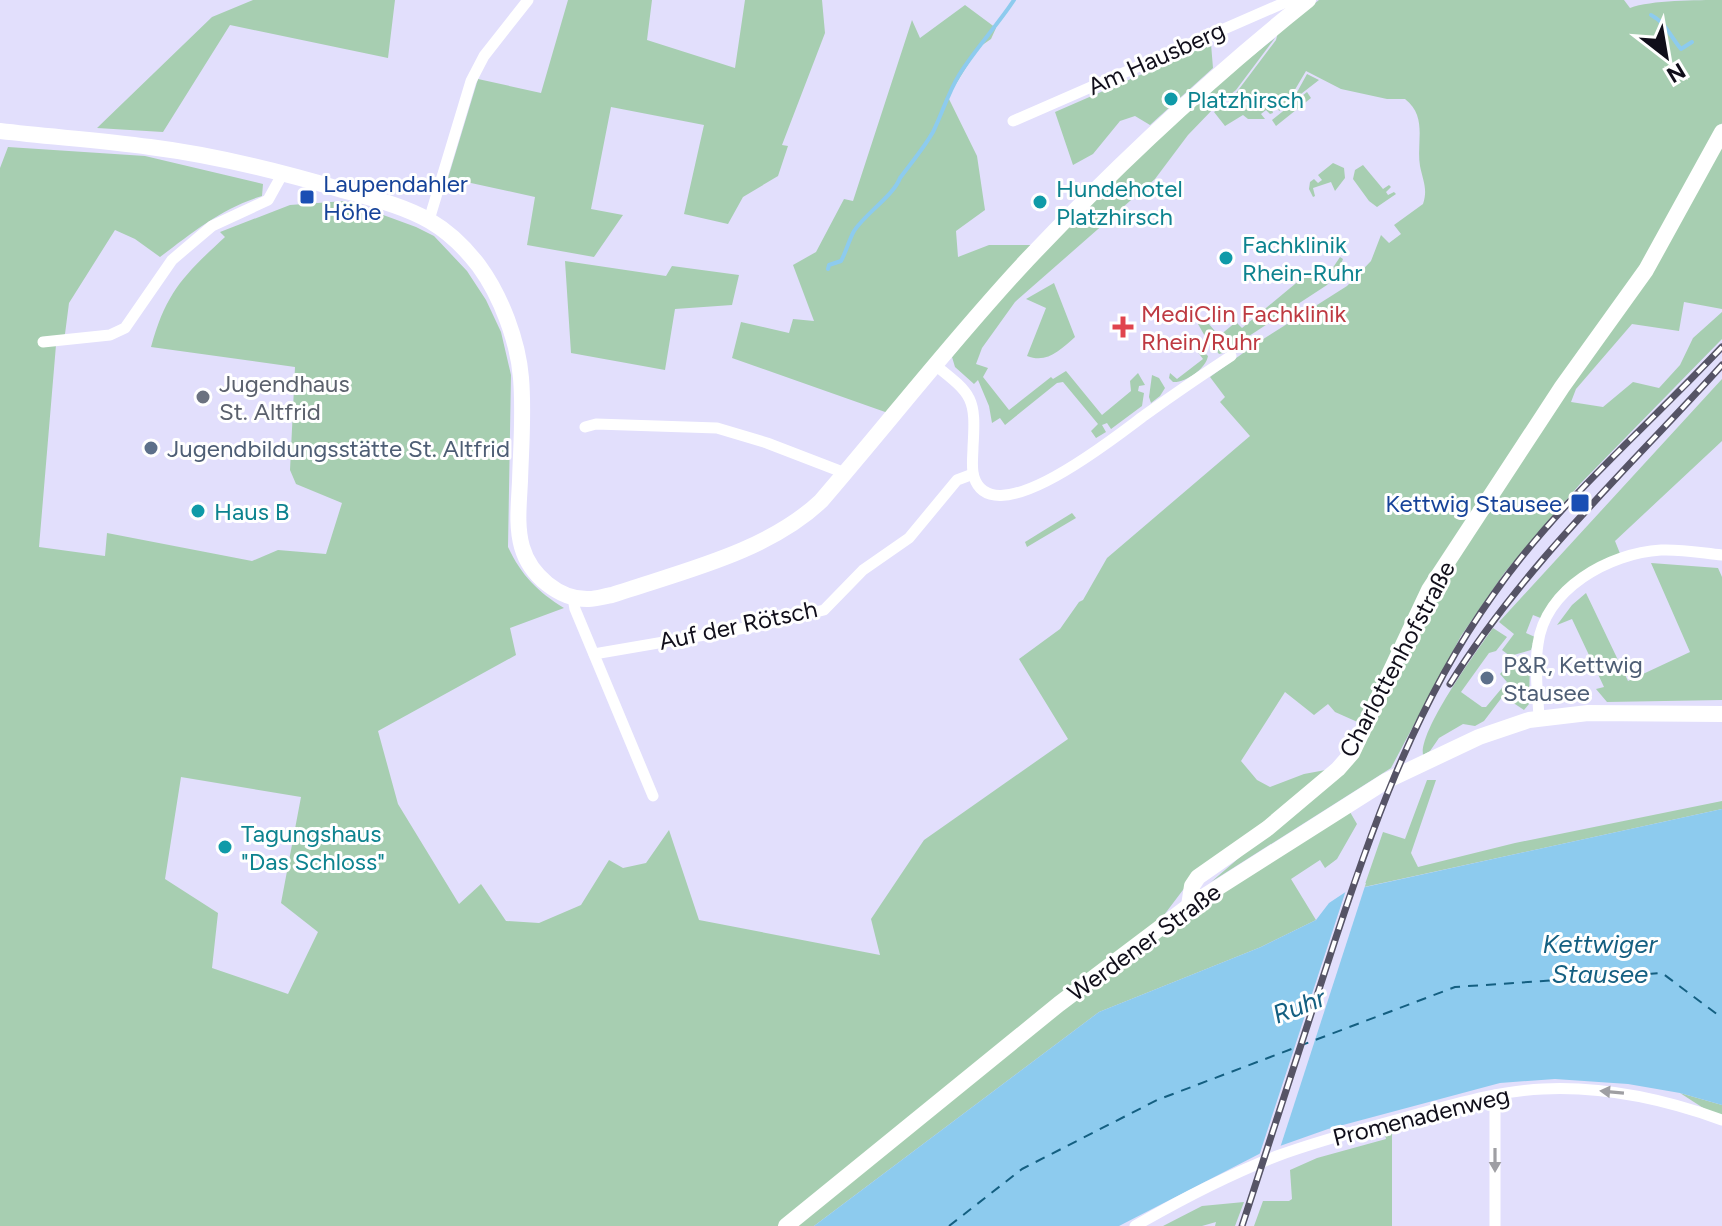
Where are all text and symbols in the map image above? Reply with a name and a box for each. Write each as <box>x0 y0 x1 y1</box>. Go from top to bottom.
street label: Am Hausberg <box>1083 15 1229 101</box>
north arrow <box>1626 16 1706 96</box>
text: N <box>1662 57 1690 89</box>
place label: Platzhirsch <box>1187 85 1304 114</box>
marker: Platzhirsch <box>1162 90 1180 108</box>
place label: Laupendahler Höhe <box>323 169 468 226</box>
place label: Hundehotel Platzhirsch <box>1056 174 1183 231</box>
marker: Laupendahler Höhe <box>298 188 316 206</box>
marker: Hundehotel Platzhirsch <box>1031 193 1049 211</box>
place label: Fachklinik Rhein-Ruhr <box>1242 230 1362 287</box>
marker: Fachklinik Rhein-Ruhr <box>1217 249 1235 267</box>
place label: MediClin Fachklinik Rhein/Ruhr <box>1141 299 1346 356</box>
marker: MediClin Fachklinik Rhein/Ruhr <box>1112 316 1134 338</box>
place label: Jugendhaus St. Altfrid <box>219 369 350 426</box>
marker: Jugendhaus St. Altfrid <box>194 388 212 406</box>
place label: Jugendbildungsstätte St. Altfrid <box>167 434 510 463</box>
marker: Jugendbildungsstätte St. Altfrid <box>142 439 160 457</box>
place label: Kettwig Stausee <box>1385 489 1562 518</box>
marker: Kettwig Stausee <box>1569 492 1591 514</box>
place label: Haus B <box>214 497 289 526</box>
marker: Haus B <box>189 502 207 520</box>
street label: Charlottenhofstraße <box>1333 556 1461 762</box>
street label: Auf der Rötsch <box>656 594 820 656</box>
place label: P&R, Kettwig Stausee <box>1503 650 1643 707</box>
marker: P&R, Kettwig Stausee <box>1478 669 1496 687</box>
place label: Tagungshaus "Das Schloss" <box>241 819 385 876</box>
marker: Tagungshaus "Das Schloss" <box>216 838 234 856</box>
street label: Werdener Straße <box>1062 877 1226 1007</box>
water label: Kettwiger Stausee <box>1543 928 1659 990</box>
water label: Ruhr <box>1268 981 1331 1031</box>
street label: Promenadenweg <box>1330 1080 1512 1152</box>
one-way arrow <box>1599 1086 1624 1099</box>
one-way arrow <box>1489 1148 1501 1173</box>

